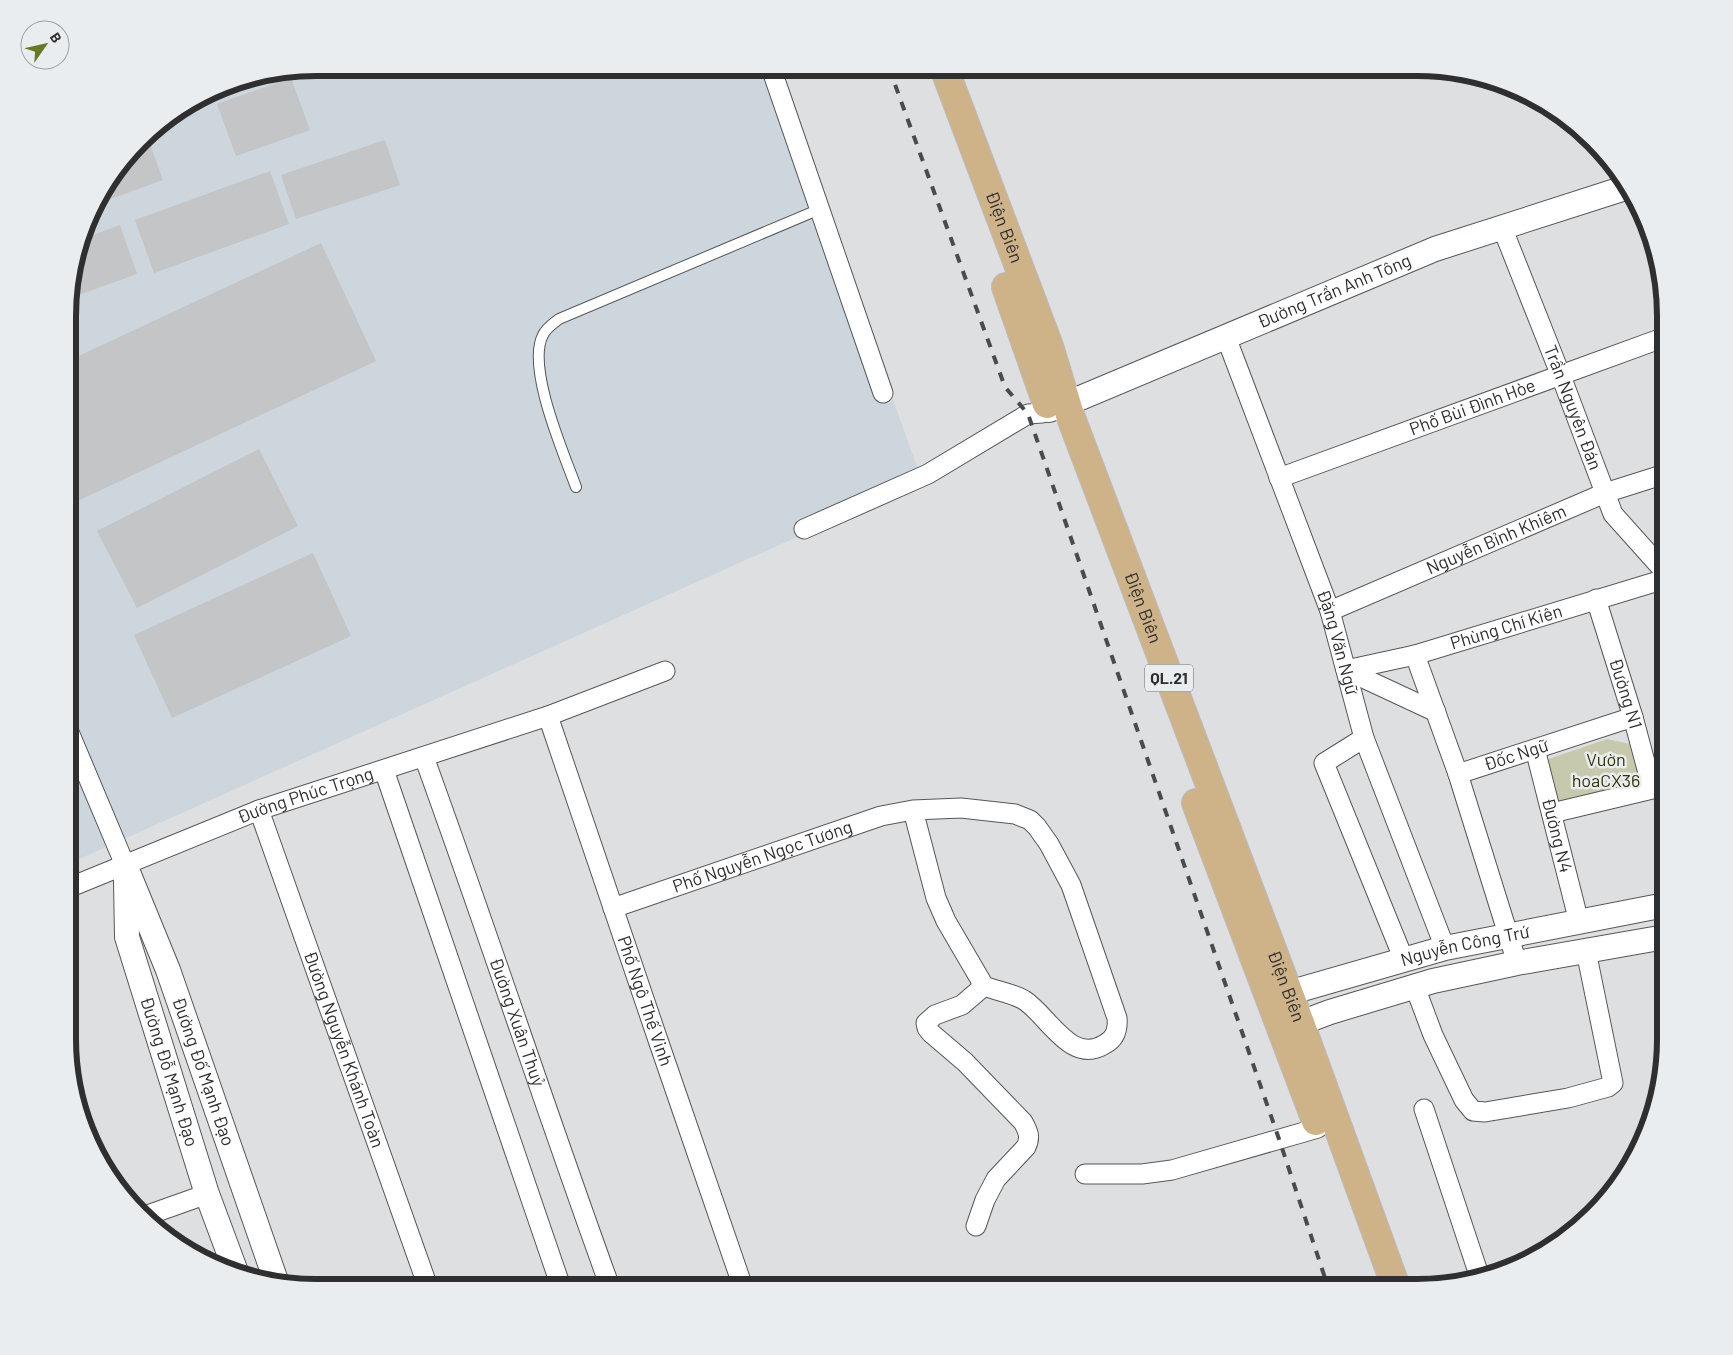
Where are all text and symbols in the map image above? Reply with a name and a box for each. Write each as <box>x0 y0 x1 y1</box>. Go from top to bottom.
north arrow <box>20 20 70 70</box>
text: B <box>47 29 66 46</box>
street label: Điện Biên <box>981 188 1029 266</box>
street label: Đường Trần Anh Tông <box>1254 248 1414 332</box>
street label: Trần Nguyên Đán <box>1540 342 1607 473</box>
street label: Phố Bùi Đình Hòe <box>1406 373 1538 439</box>
street label: Nguyễn Bỉnh Khiêm <box>1423 499 1569 578</box>
street label: Điện Biên <box>1120 568 1167 646</box>
street label: Đặng Văn Ngữ <box>1313 586 1364 697</box>
street label: Phùng Chí Kiên <box>1447 599 1565 654</box>
street label: Đường N1 <box>1605 655 1648 731</box>
road number: QL.21 <box>1145 664 1193 691</box>
street label: Đốc Ngữ <box>1481 733 1551 775</box>
park label: Vườn hoaCX36 <box>1572 748 1640 791</box>
street label: Đường Phúc Trọng <box>234 762 376 828</box>
street label: Đường N4 <box>1538 795 1578 875</box>
street label: Phố Nguyễn Ngọc Tương <box>669 815 855 897</box>
street label: Nguyễn Công Trứ <box>1398 920 1531 970</box>
street label: Phố Ngô Thế Vinh <box>613 933 678 1069</box>
street label: Điện Biên <box>1263 947 1311 1025</box>
street label: Đường Nguyễn Khánh Toàn <box>300 948 390 1150</box>
street label: Đường Xuân Thuỷ <box>486 954 550 1089</box>
street label: Đường Đỗ Mạnh Đạo <box>136 994 204 1149</box>
street label: Đường Đố Mạnh Đạo <box>168 994 240 1149</box>

